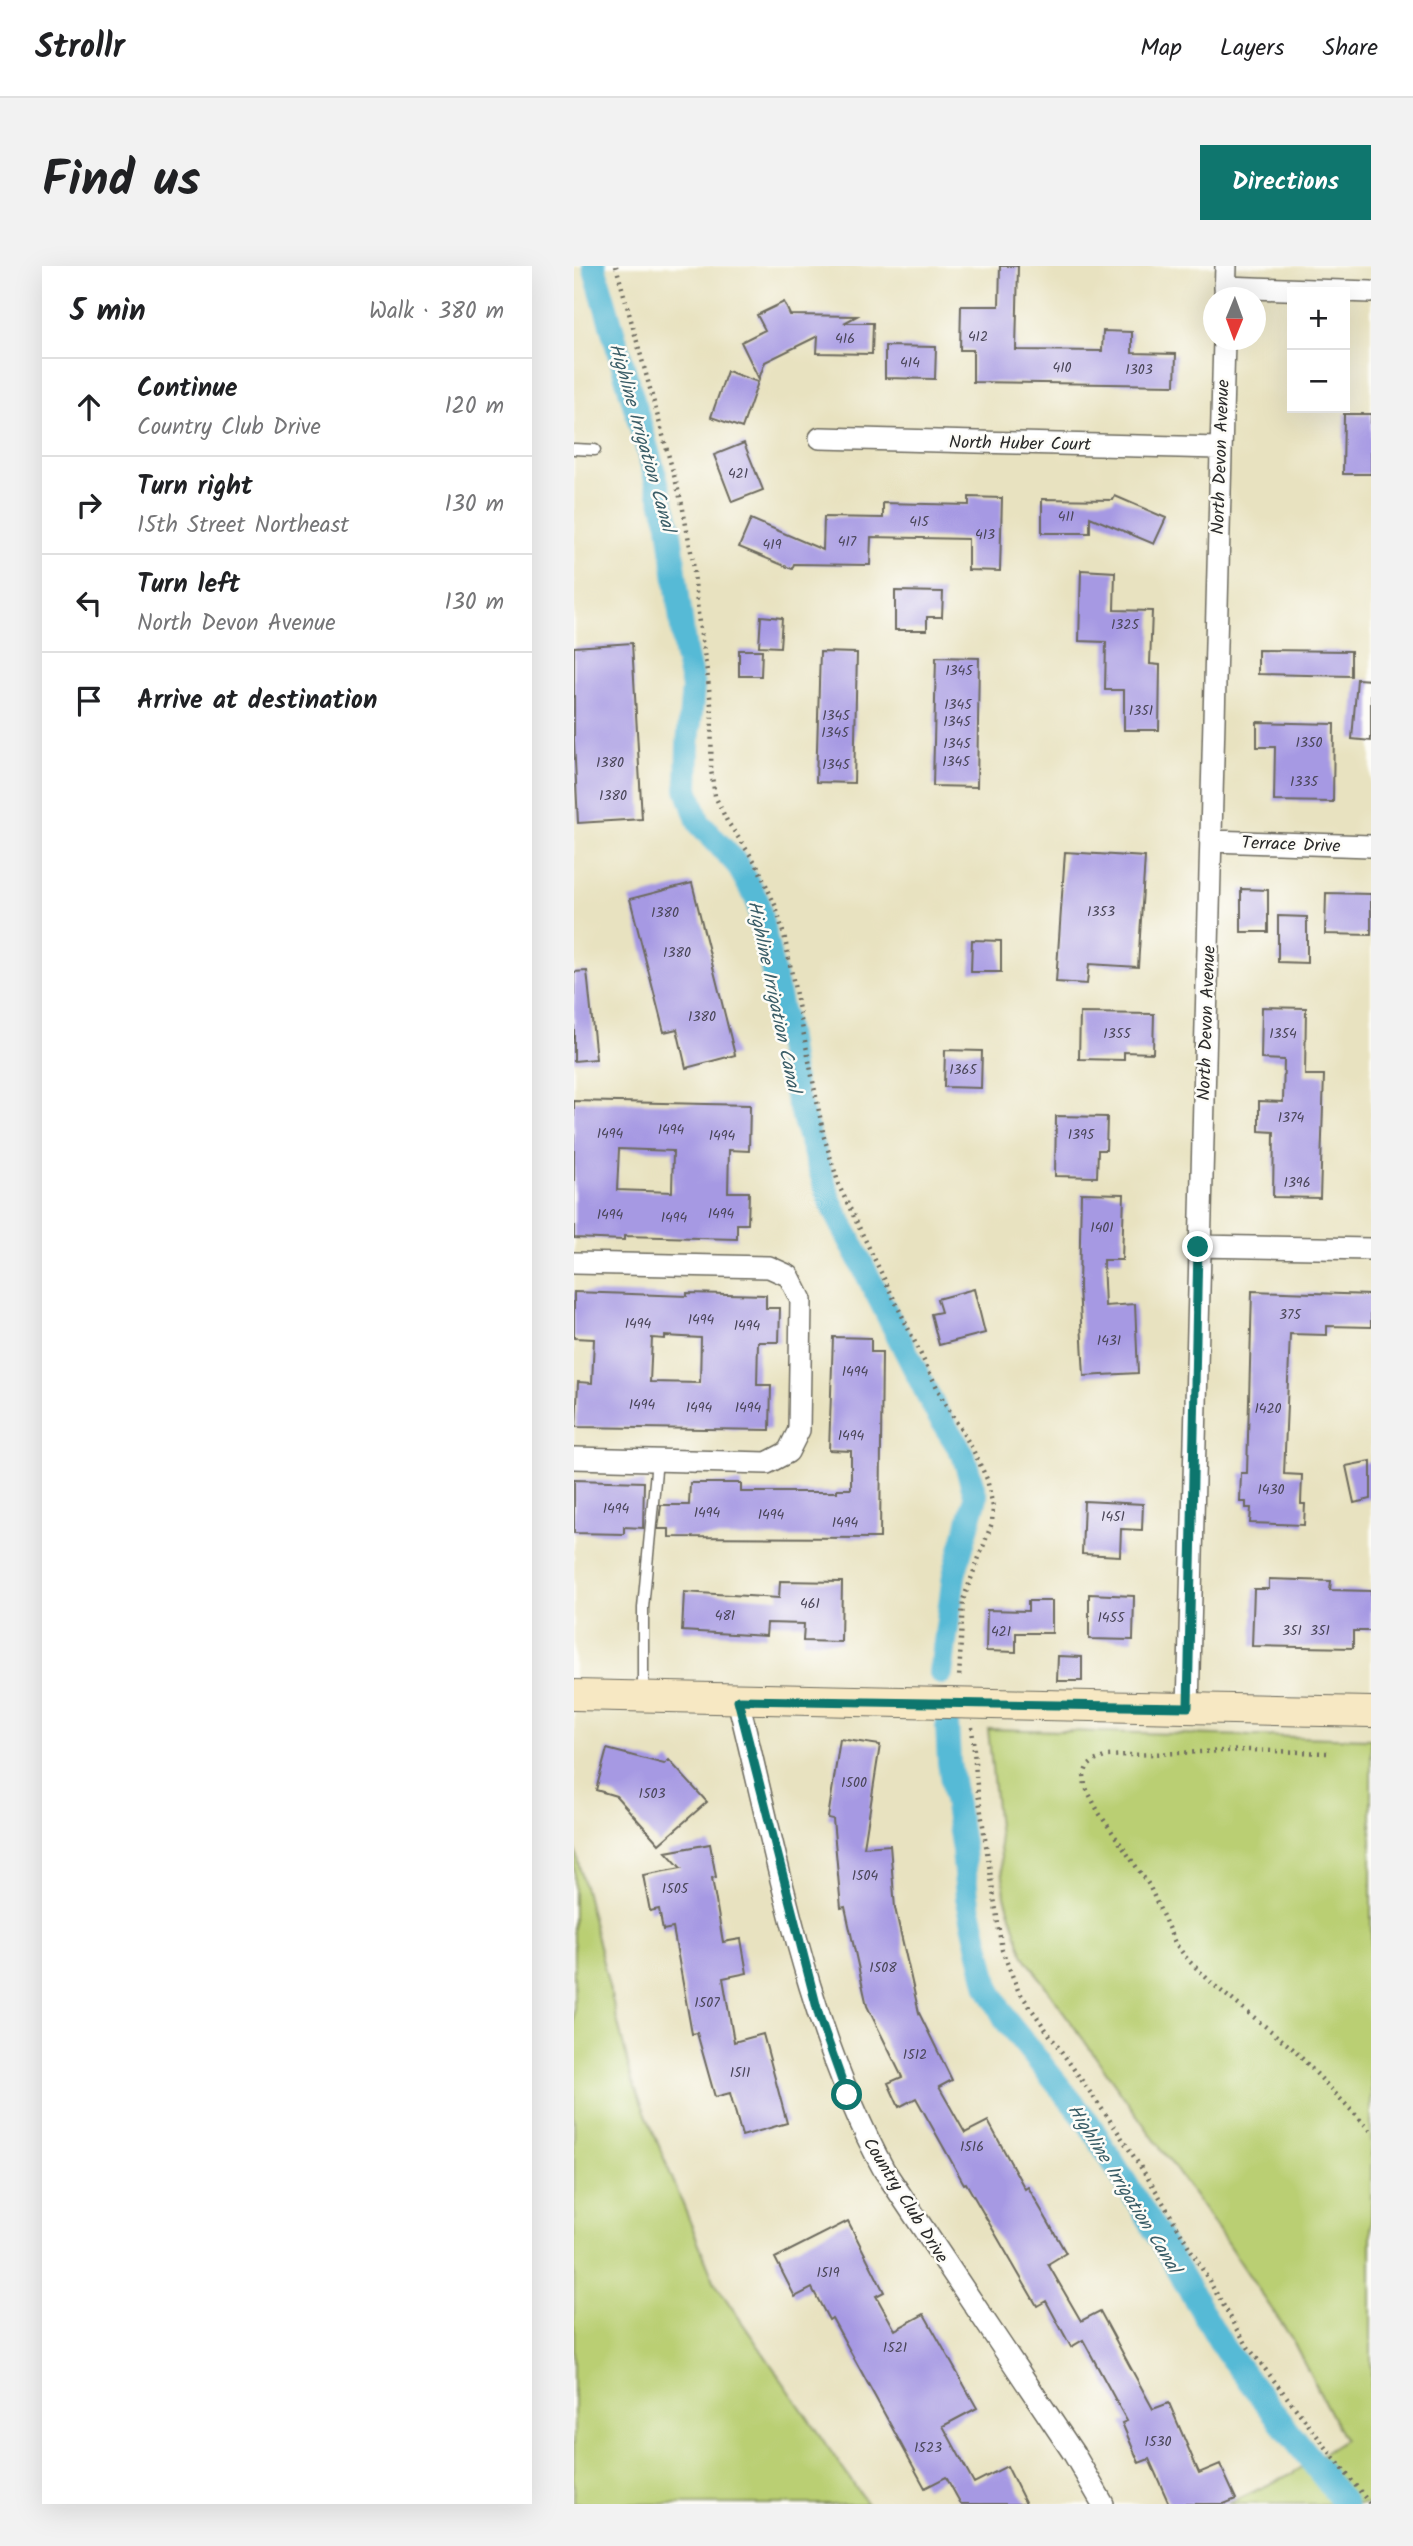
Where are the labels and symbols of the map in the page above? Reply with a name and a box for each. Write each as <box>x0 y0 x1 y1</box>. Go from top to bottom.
north arrow <box>1203 287 1266 350</box>
house number: 412 <box>968 326 988 348</box>
house number: 416 <box>835 328 855 350</box>
water label: Highline Irrigation Canal <box>600 340 683 539</box>
house number: 414 <box>900 352 920 374</box>
house number: 410 <box>1052 357 1072 379</box>
house number: 1303 <box>1125 359 1153 381</box>
street label: North Devon Avenue <box>1204 379 1239 535</box>
street label: North Huber Court <box>949 429 1092 460</box>
house number: 421 <box>728 463 748 485</box>
house number: 411 <box>1058 506 1074 528</box>
house number: 415 <box>909 511 930 533</box>
house number: 413 <box>975 524 995 546</box>
house number: 417 <box>838 531 857 553</box>
house number: 419 <box>763 534 782 556</box>
house number: 1325 <box>1111 614 1141 636</box>
house number: 1345 <box>945 660 974 682</box>
house number: 1345 <box>944 694 973 716</box>
house number: 1351 <box>1129 700 1153 722</box>
house number: 1345 <box>822 705 851 727</box>
house number: 1345 <box>943 711 972 733</box>
house number: 1345 <box>821 722 850 744</box>
house number: 1350 <box>1296 732 1322 754</box>
house number: 1345 <box>943 733 972 755</box>
house number: 1345 <box>942 751 971 773</box>
house number: 1380 <box>596 752 624 774</box>
house number: 1345 <box>822 754 851 776</box>
house number: 1335 <box>1290 771 1319 793</box>
house number: 1380 <box>599 785 627 807</box>
street label: Terrace Drive <box>1241 829 1341 862</box>
water label: Highline Irrigation Canal <box>738 898 809 1098</box>
house number: 1353 <box>1087 901 1115 923</box>
house number: 1380 <box>651 902 679 924</box>
house number: 1380 <box>663 942 691 964</box>
street label: North Devon Avenue <box>1190 945 1225 1101</box>
house number: 1380 <box>688 1006 716 1028</box>
house number: 1355 <box>1103 1023 1132 1045</box>
house number: 1354 <box>1269 1023 1297 1045</box>
house number: 1365 <box>949 1059 978 1081</box>
house number: 1374 <box>1278 1107 1305 1129</box>
house number: 1494 <box>658 1119 685 1141</box>
house number: 1494 <box>597 1123 624 1145</box>
house number: 1395 <box>1068 1124 1096 1146</box>
house number: 1494 <box>709 1125 736 1147</box>
house number: 1396 <box>1283 1172 1311 1194</box>
house number: 1494 <box>708 1203 735 1225</box>
house number: 1494 <box>597 1204 624 1226</box>
house number: 1494 <box>661 1207 688 1229</box>
house number: 1401 <box>1090 1217 1114 1239</box>
route end <box>1182 1231 1213 1262</box>
house number: 375 <box>1279 1304 1302 1326</box>
house number: 1494 <box>688 1309 715 1331</box>
house number: 1494 <box>625 1313 652 1335</box>
house number: 1494 <box>734 1315 761 1337</box>
house number: 1431 <box>1097 1330 1121 1352</box>
house number: 1494 <box>842 1361 869 1383</box>
house number: 1494 <box>629 1394 656 1416</box>
house number: 1494 <box>686 1397 713 1419</box>
house number: 1494 <box>735 1397 762 1419</box>
house number: 1420 <box>1254 1398 1282 1420</box>
house number: 1494 <box>838 1425 865 1447</box>
house number: 1430 <box>1257 1479 1285 1501</box>
house number: 1494 <box>603 1498 630 1520</box>
house number: 1494 <box>694 1502 721 1524</box>
house number: 1494 <box>758 1504 785 1526</box>
house number: 1451 <box>1101 1506 1125 1528</box>
house number: 1494 <box>832 1512 859 1534</box>
house number: 461 <box>800 1593 820 1615</box>
house number: 481 <box>715 1605 735 1627</box>
house number: 1455 <box>1097 1607 1126 1629</box>
house number: 351 <box>1282 1620 1302 1642</box>
house number: 351 <box>1310 1620 1330 1642</box>
house number: 421 <box>991 1621 1011 1643</box>
house number: 1500 <box>841 1772 867 1794</box>
house number: 1503 <box>639 1783 665 1805</box>
house number: 1504 <box>852 1865 879 1887</box>
house number: 1505 <box>662 1878 690 1900</box>
house number: 1508 <box>869 1957 897 1979</box>
house number: 1507 <box>694 1992 720 2014</box>
house number: 1512 <box>903 2044 927 2066</box>
house number: 1511 <box>730 2062 750 2084</box>
route start <box>831 2079 862 2110</box>
water label: Highline Irrigation Canal <box>1059 2098 1189 2283</box>
street label: Country Club Drive <box>854 2132 955 2269</box>
house number: 1516 <box>960 2136 984 2158</box>
house number: 1519 <box>816 2262 840 2284</box>
house number: 1521 <box>883 2337 907 2359</box>
house number: 1530 <box>1145 2431 1171 2453</box>
house number: 1523 <box>914 2437 942 2459</box>

